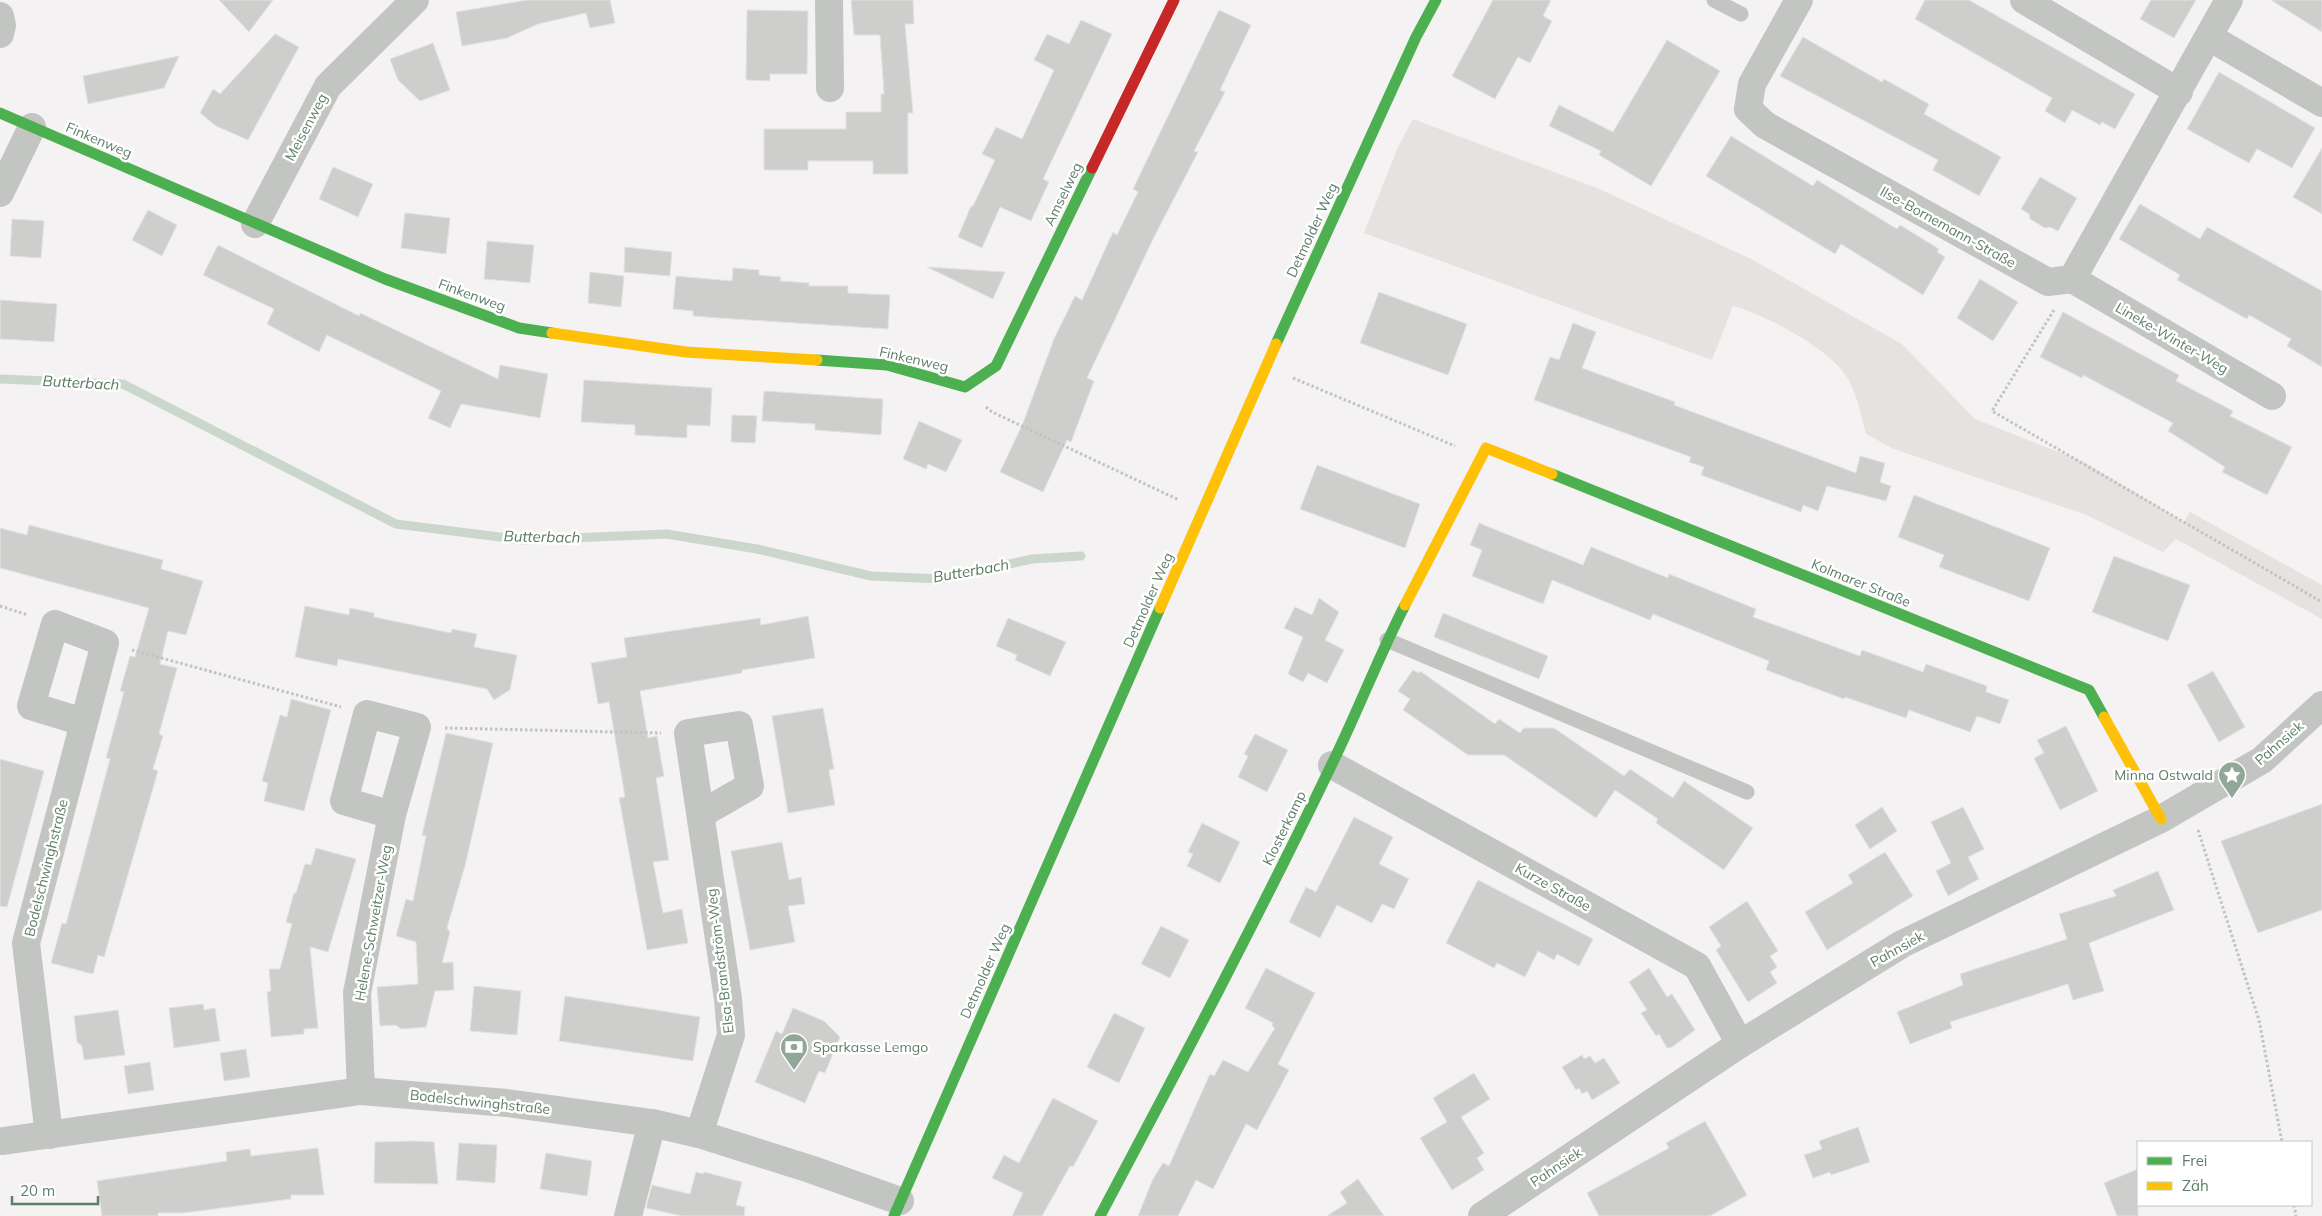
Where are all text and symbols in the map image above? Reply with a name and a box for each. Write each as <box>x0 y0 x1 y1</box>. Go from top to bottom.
street label: Meisenweg <box>281 90 331 164</box>
street label: Finkenweg <box>63 118 135 162</box>
street label: Amselweg <box>1040 159 1086 229</box>
street label: Detmolder Weg <box>1282 180 1342 280</box>
street label: Ilse-Bornemann-Straße <box>1877 182 2019 272</box>
street label: Finkenweg <box>436 275 508 315</box>
street label: Lineke-Winter-Weg <box>2112 298 2232 378</box>
street label: Finkenweg <box>878 342 950 376</box>
water label: Butterbach <box>42 371 120 394</box>
water label: Butterbach <box>503 526 581 547</box>
street label: Detmolder Weg <box>1119 550 1177 650</box>
water label: Butterbach <box>931 554 1011 587</box>
street label: Kolmarer Straße <box>1809 555 1913 611</box>
street label: Pahnsiek <box>2251 716 2308 769</box>
place icon: Minna Ostwald <box>2217 760 2247 799</box>
place label: Minna Ostwald <box>2114 766 2213 784</box>
street label: Klosterkamp <box>1258 788 1310 868</box>
street label: Bodelschwinghstraße <box>20 797 72 939</box>
street label: Helene-Schweitzer-Weg <box>350 843 396 1003</box>
street label: Kurze Straße <box>1512 859 1594 915</box>
street label: Elsa-Brandström-Weg <box>702 888 738 1034</box>
street label: Detmolder Weg <box>956 921 1014 1021</box>
street label: Pahnsiek <box>1867 927 1928 971</box>
bank icon: Sparkasse Lemgo <box>779 1032 809 1071</box>
place label: Sparkasse Lemgo <box>813 1038 928 1056</box>
street label: Bodelschwinghstraße <box>409 1086 551 1118</box>
legend <box>2137 1141 2312 1206</box>
street label: Pahnsiek <box>1527 1143 1586 1191</box>
text: Frei <box>2182 1151 2207 1170</box>
scale bar <box>12 1174 99 1206</box>
text: Zäh <box>2182 1176 2209 1195</box>
text: 20 m <box>20 1181 55 1200</box>

